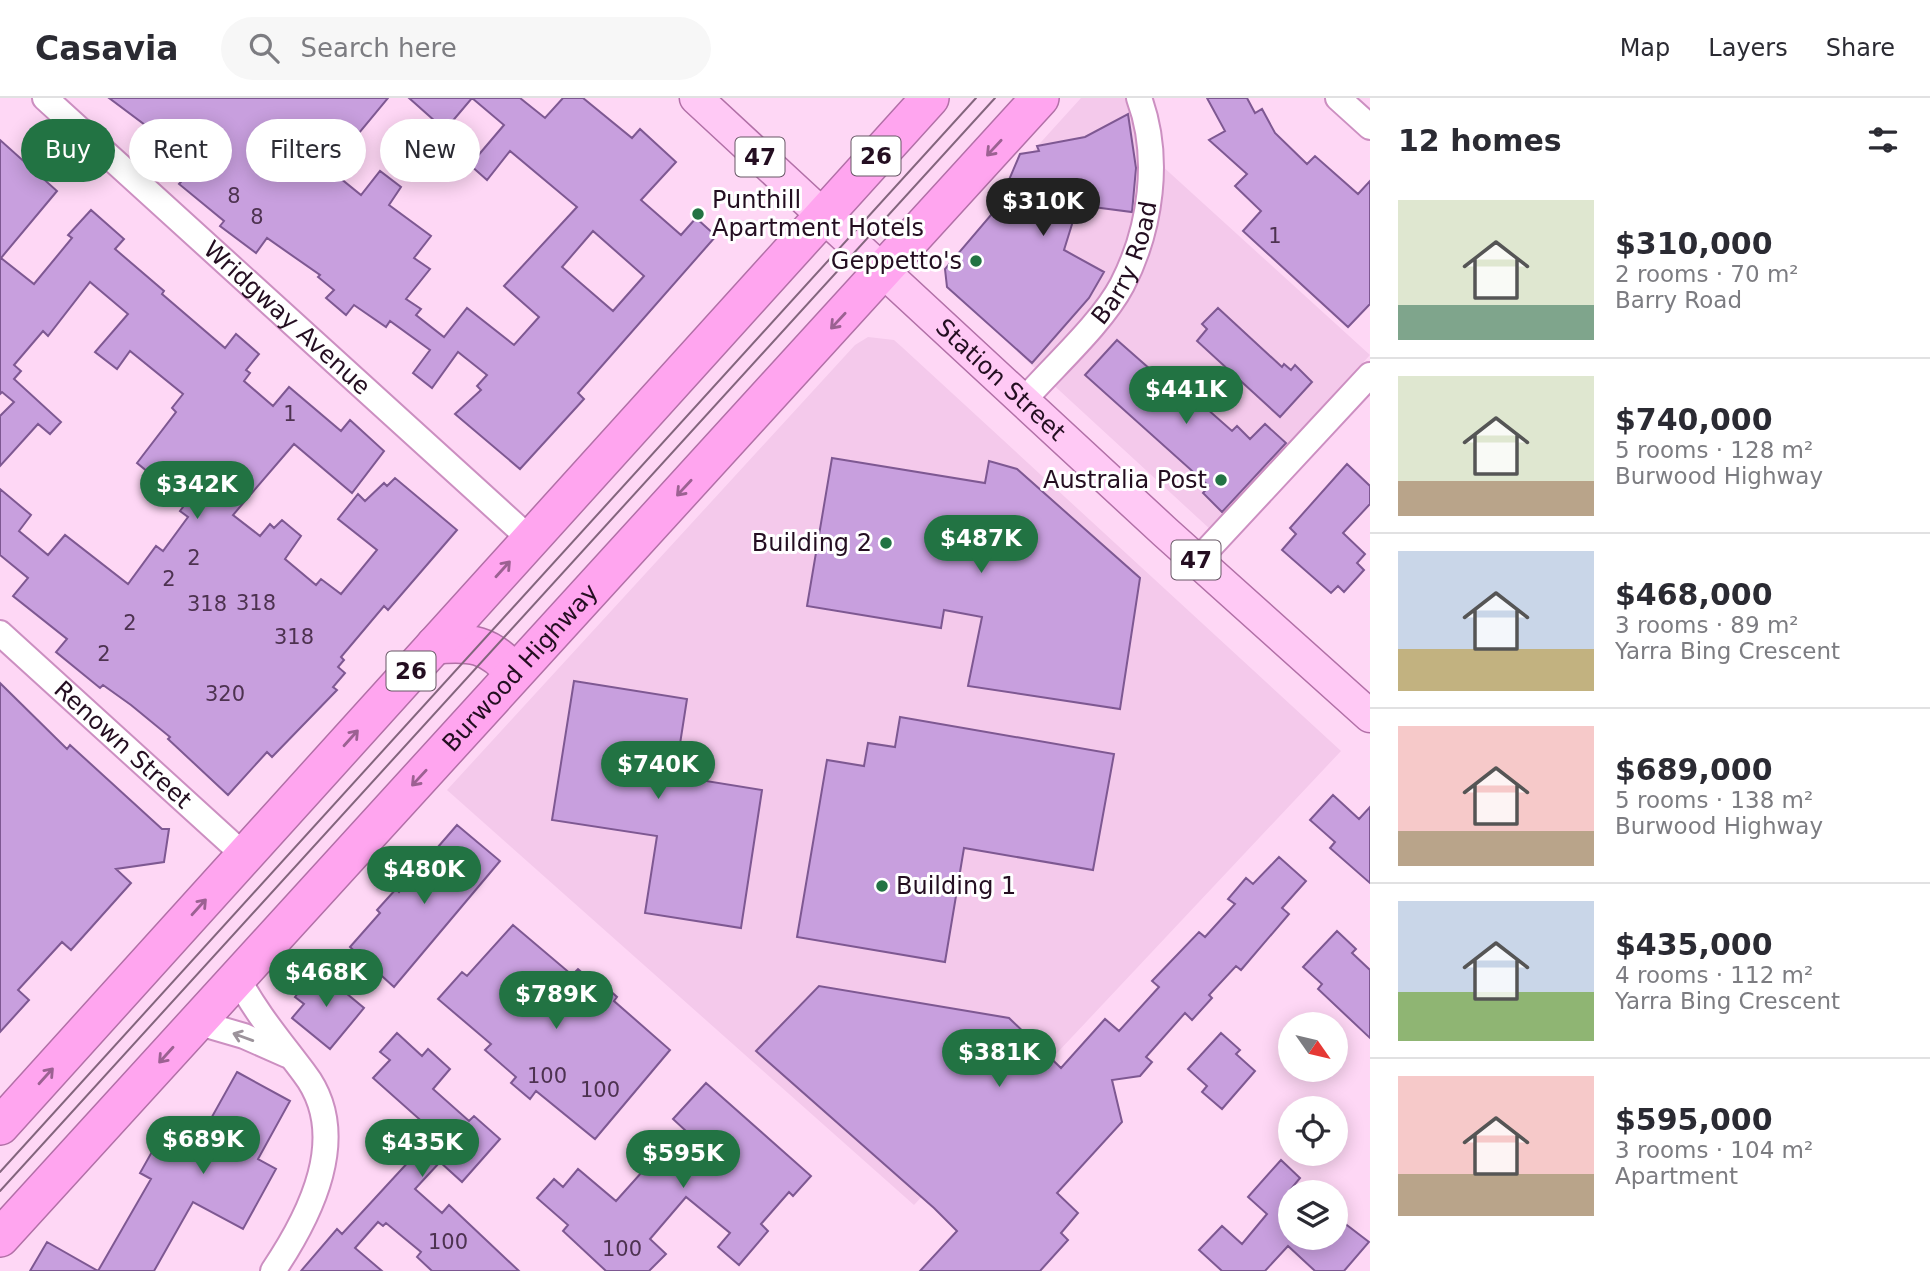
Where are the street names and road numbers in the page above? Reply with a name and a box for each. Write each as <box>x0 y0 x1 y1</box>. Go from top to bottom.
road number: 26 <box>852 137 900 176</box>
road number: 47 <box>736 138 784 176</box>
street label: Barry Road <box>1086 199 1162 330</box>
street label: Wridgway Avenue <box>198 235 376 401</box>
street label: Station Street <box>930 313 1071 447</box>
road number: 47 <box>1172 540 1220 580</box>
street label: Burwood Highway <box>437 578 604 757</box>
road number: 26 <box>386 652 436 691</box>
street label: Renown Street <box>48 675 197 814</box>

